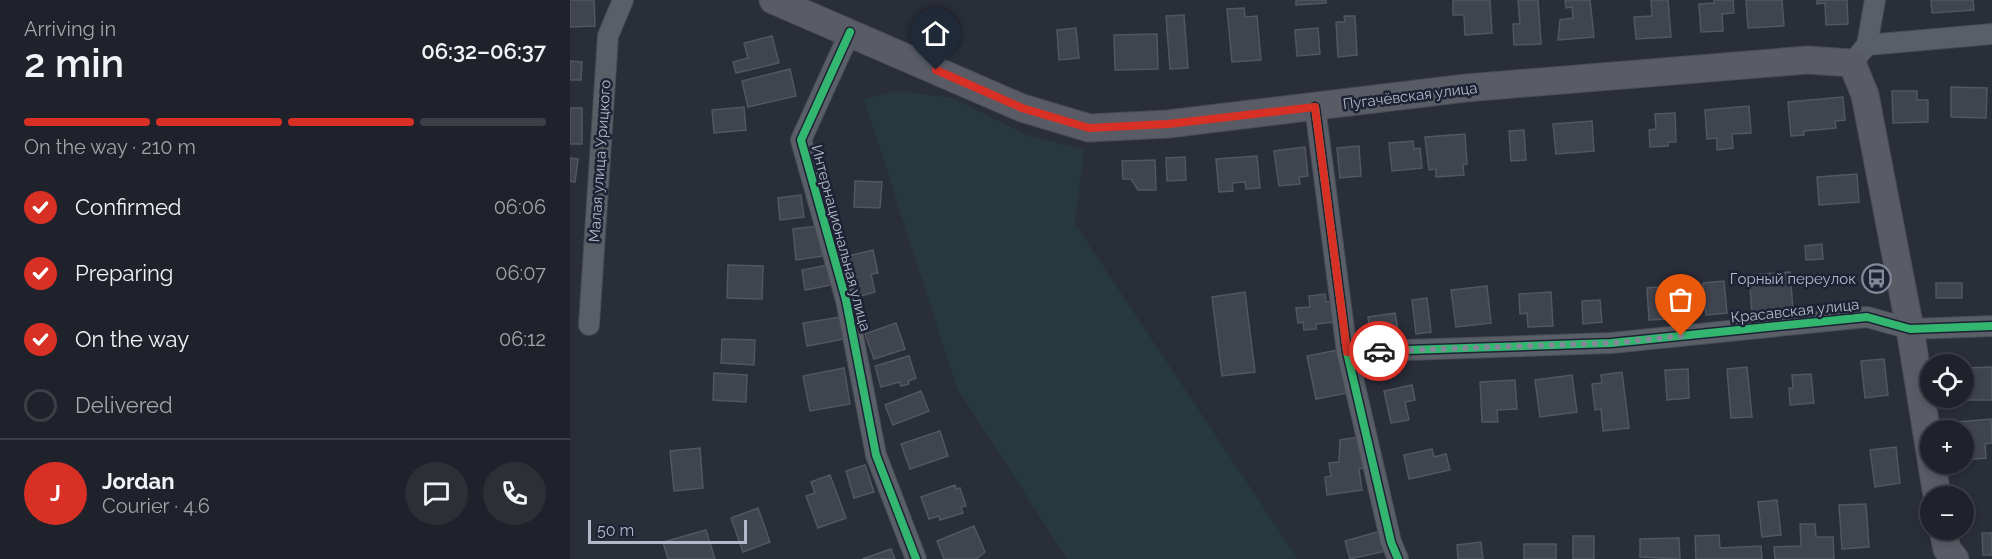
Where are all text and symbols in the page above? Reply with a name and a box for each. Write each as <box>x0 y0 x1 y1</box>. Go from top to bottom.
pin <box>910 8 961 70</box>
text: Arriving in <box>24 17 116 41</box>
icon: home <box>919 17 952 50</box>
text: 06:32–06:37 <box>421 38 546 64</box>
text: 2 min <box>24 40 124 86</box>
street label: Малая улица Урицкого <box>585 79 615 243</box>
street label: Пугачёвская улица <box>1342 79 1478 113</box>
text: On the way · 210 m <box>24 135 196 159</box>
street label: Интернациональная улица <box>807 143 875 333</box>
icon: check <box>24 191 57 224</box>
text: Confirmed <box>75 194 182 220</box>
text: 06:06 <box>494 195 546 219</box>
icon: check <box>24 257 57 290</box>
text: Preparing <box>75 260 173 286</box>
text: 06:07 <box>495 261 546 285</box>
bus stop icon: Горный переулок <box>1861 263 1893 295</box>
place label: Горный переулок <box>1730 270 1856 288</box>
pin <box>1655 274 1706 336</box>
icon: bag <box>1664 283 1697 316</box>
street label: Красавская улица <box>1730 295 1860 327</box>
courier <box>1349 321 1409 381</box>
icon: check <box>24 323 57 356</box>
text: On the way <box>75 326 189 352</box>
text: 06:12 <box>499 327 546 351</box>
icon: car <box>1363 335 1396 368</box>
map controls <box>1920 354 1974 540</box>
button: locate <box>1920 354 1974 408</box>
text: Delivered <box>75 392 173 418</box>
button: + <box>1920 420 1974 474</box>
button: chat <box>405 462 468 525</box>
button: phone <box>483 462 546 525</box>
text: Jordan <box>102 468 174 494</box>
text: J <box>50 480 61 506</box>
button: − <box>1920 486 1974 540</box>
text: Courier · 4.6 <box>102 494 210 518</box>
scale bar <box>588 517 747 544</box>
text: 50 m <box>597 521 634 540</box>

